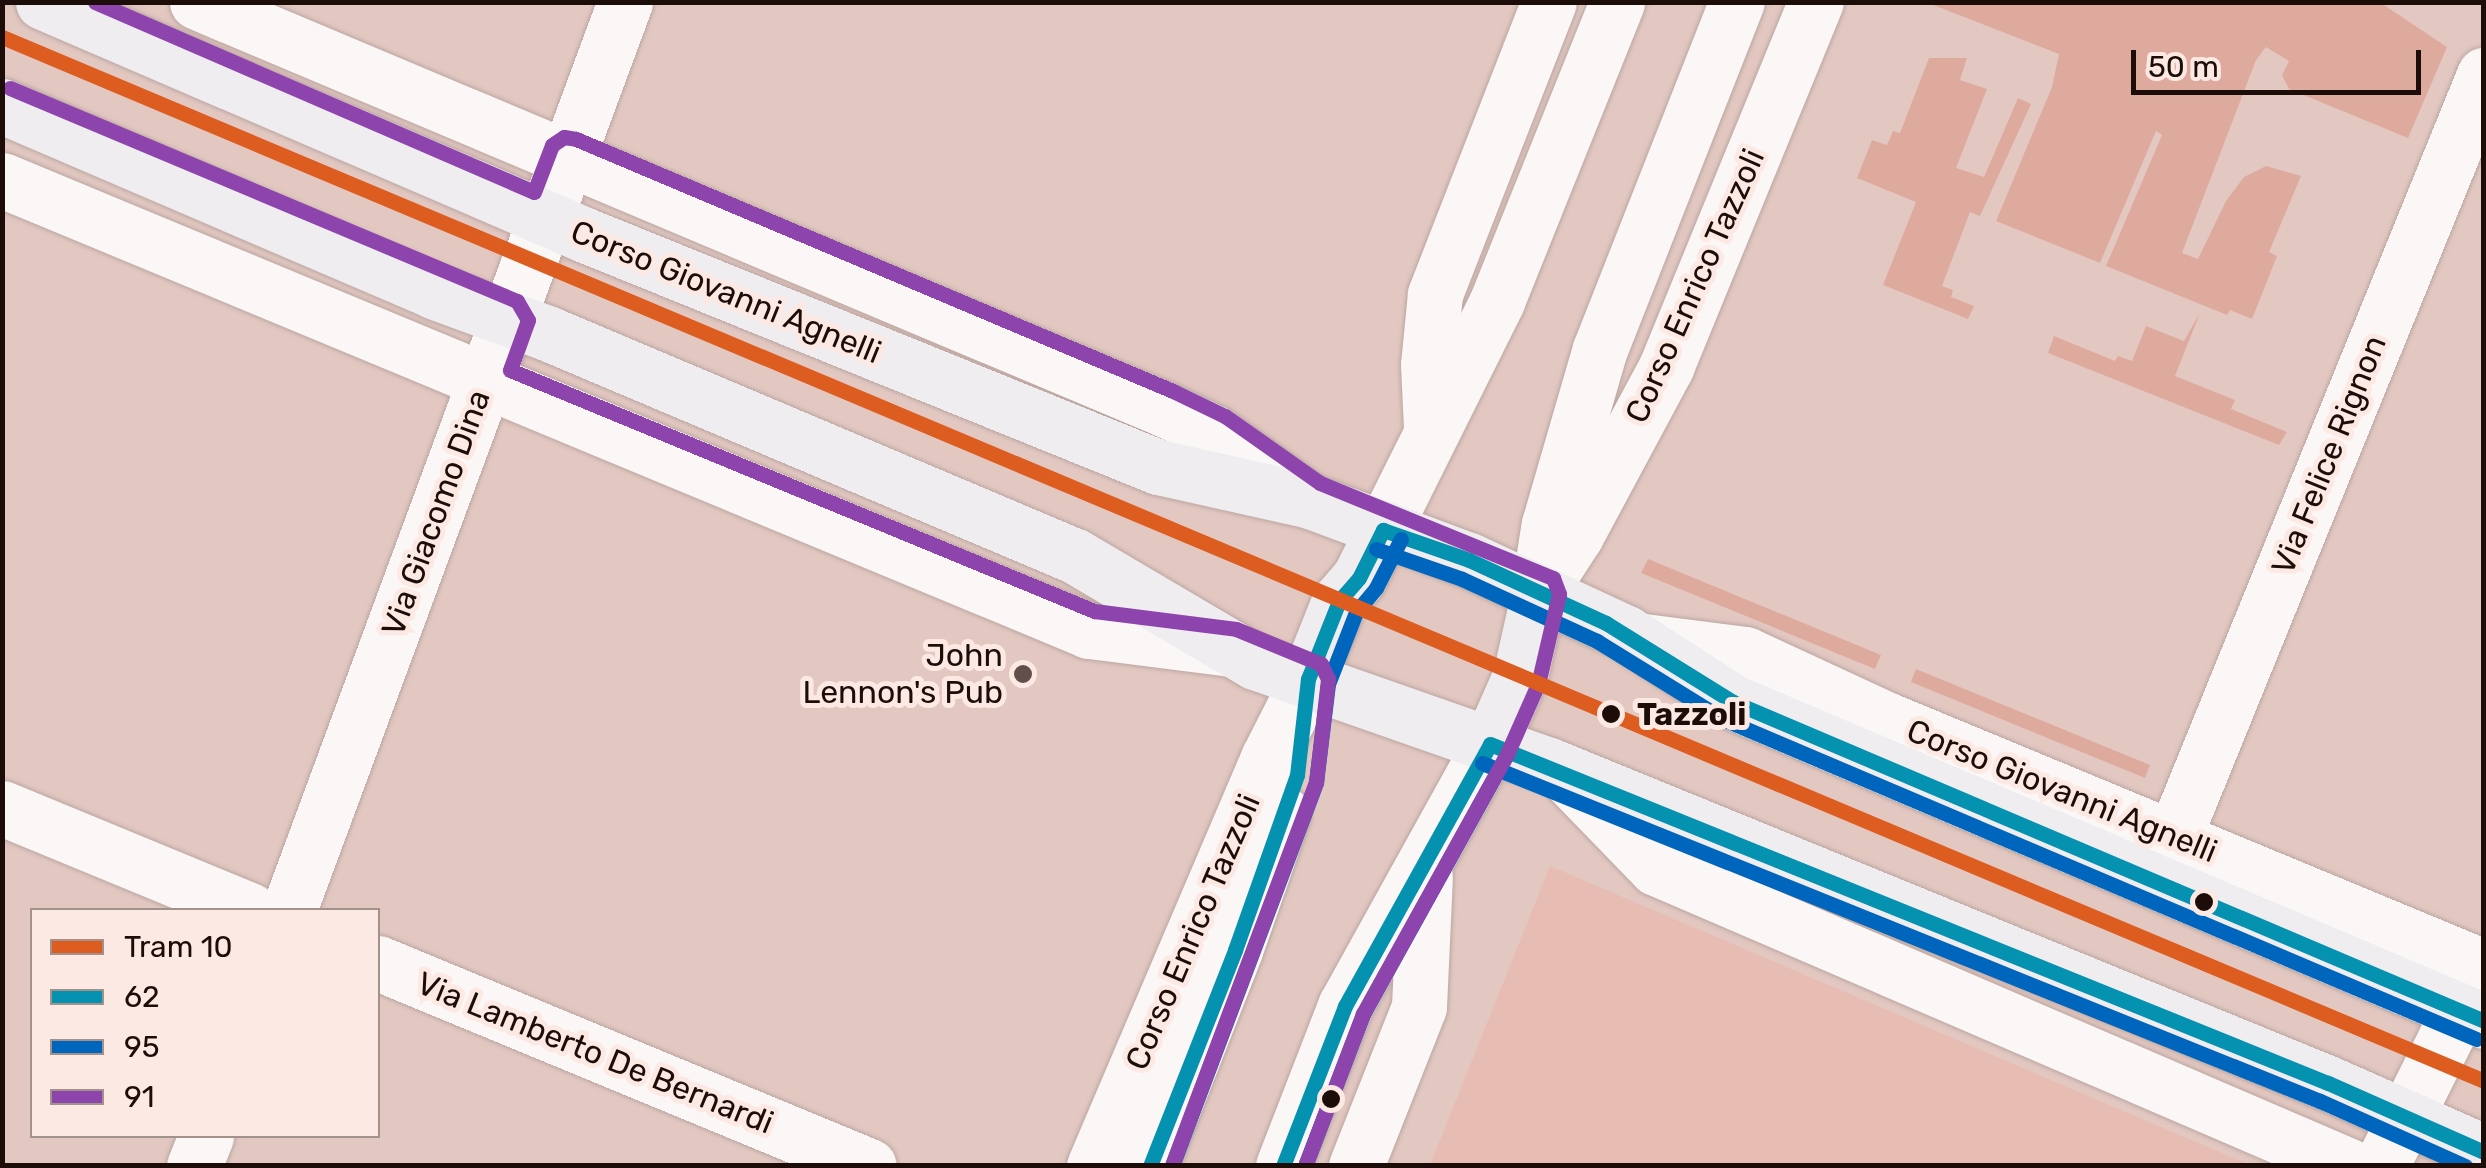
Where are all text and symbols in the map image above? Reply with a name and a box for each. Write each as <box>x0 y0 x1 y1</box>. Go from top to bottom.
scale bar <box>2136 30 2426 92</box>
text: 50 m <box>2148 49 2219 85</box>
street label: Corso Enrico Tazzoli <box>1617 143 1773 429</box>
street label: Corso Giovanni Agnelli <box>565 212 887 372</box>
street label: Via Felice Rignon <box>2264 330 2394 580</box>
street label: Via Giacomo Dina <box>374 385 498 641</box>
place label: John Lennon's Pub <box>803 637 1003 712</box>
marker: John Lennon's Pub <box>1012 663 1034 685</box>
place label: Tazzoli <box>1637 695 1746 733</box>
marker: Tazzoli <box>1594 697 1628 731</box>
street label: Corso Giovanni Agnelli <box>1901 711 2223 871</box>
street label: Corso Enrico Tazzoli <box>1117 788 1269 1076</box>
unlabelled marker <box>2194 892 2214 912</box>
legend <box>30 908 380 1138</box>
text: Tram 10 <box>124 929 233 965</box>
street label: Via Lamberto De Bernardi <box>411 964 779 1142</box>
text: 62 <box>124 979 160 1015</box>
text: 95 <box>124 1029 160 1065</box>
text: 91 <box>124 1079 155 1115</box>
unlabelled marker <box>1321 1089 1341 1109</box>

